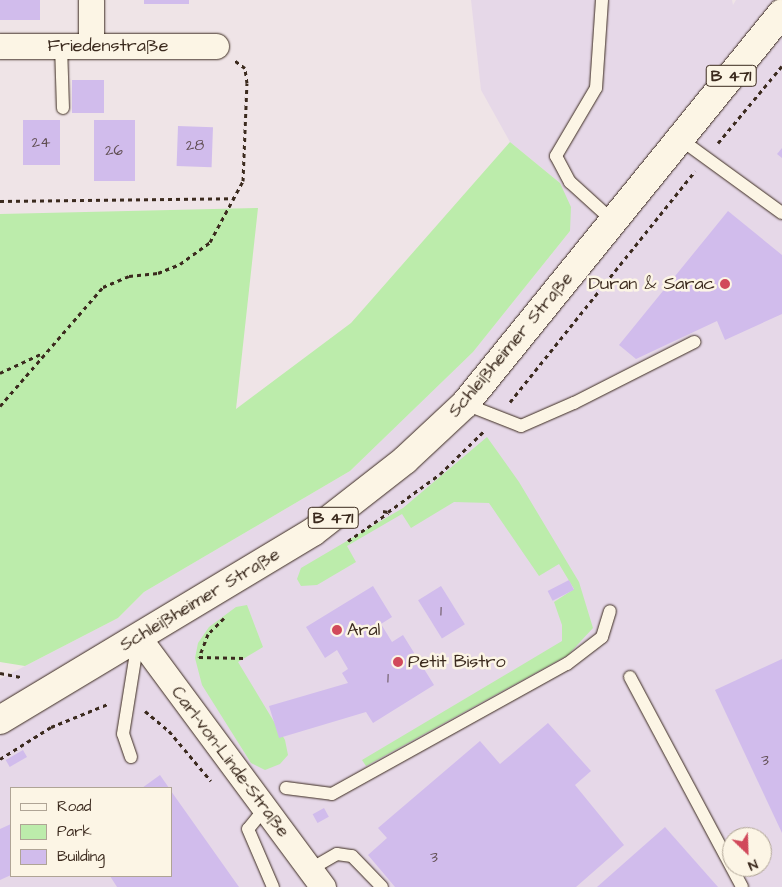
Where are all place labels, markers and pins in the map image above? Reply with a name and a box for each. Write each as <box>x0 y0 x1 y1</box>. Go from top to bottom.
place label: Duran & Sarac <box>588 273 715 295</box>
marker: Duran & Sarac <box>719 278 731 290</box>
place label: Aral <box>347 619 380 641</box>
marker: Aral <box>331 624 343 636</box>
place label: Petit Bistro <box>408 651 506 673</box>
marker: Petit Bistro <box>392 656 404 668</box>

